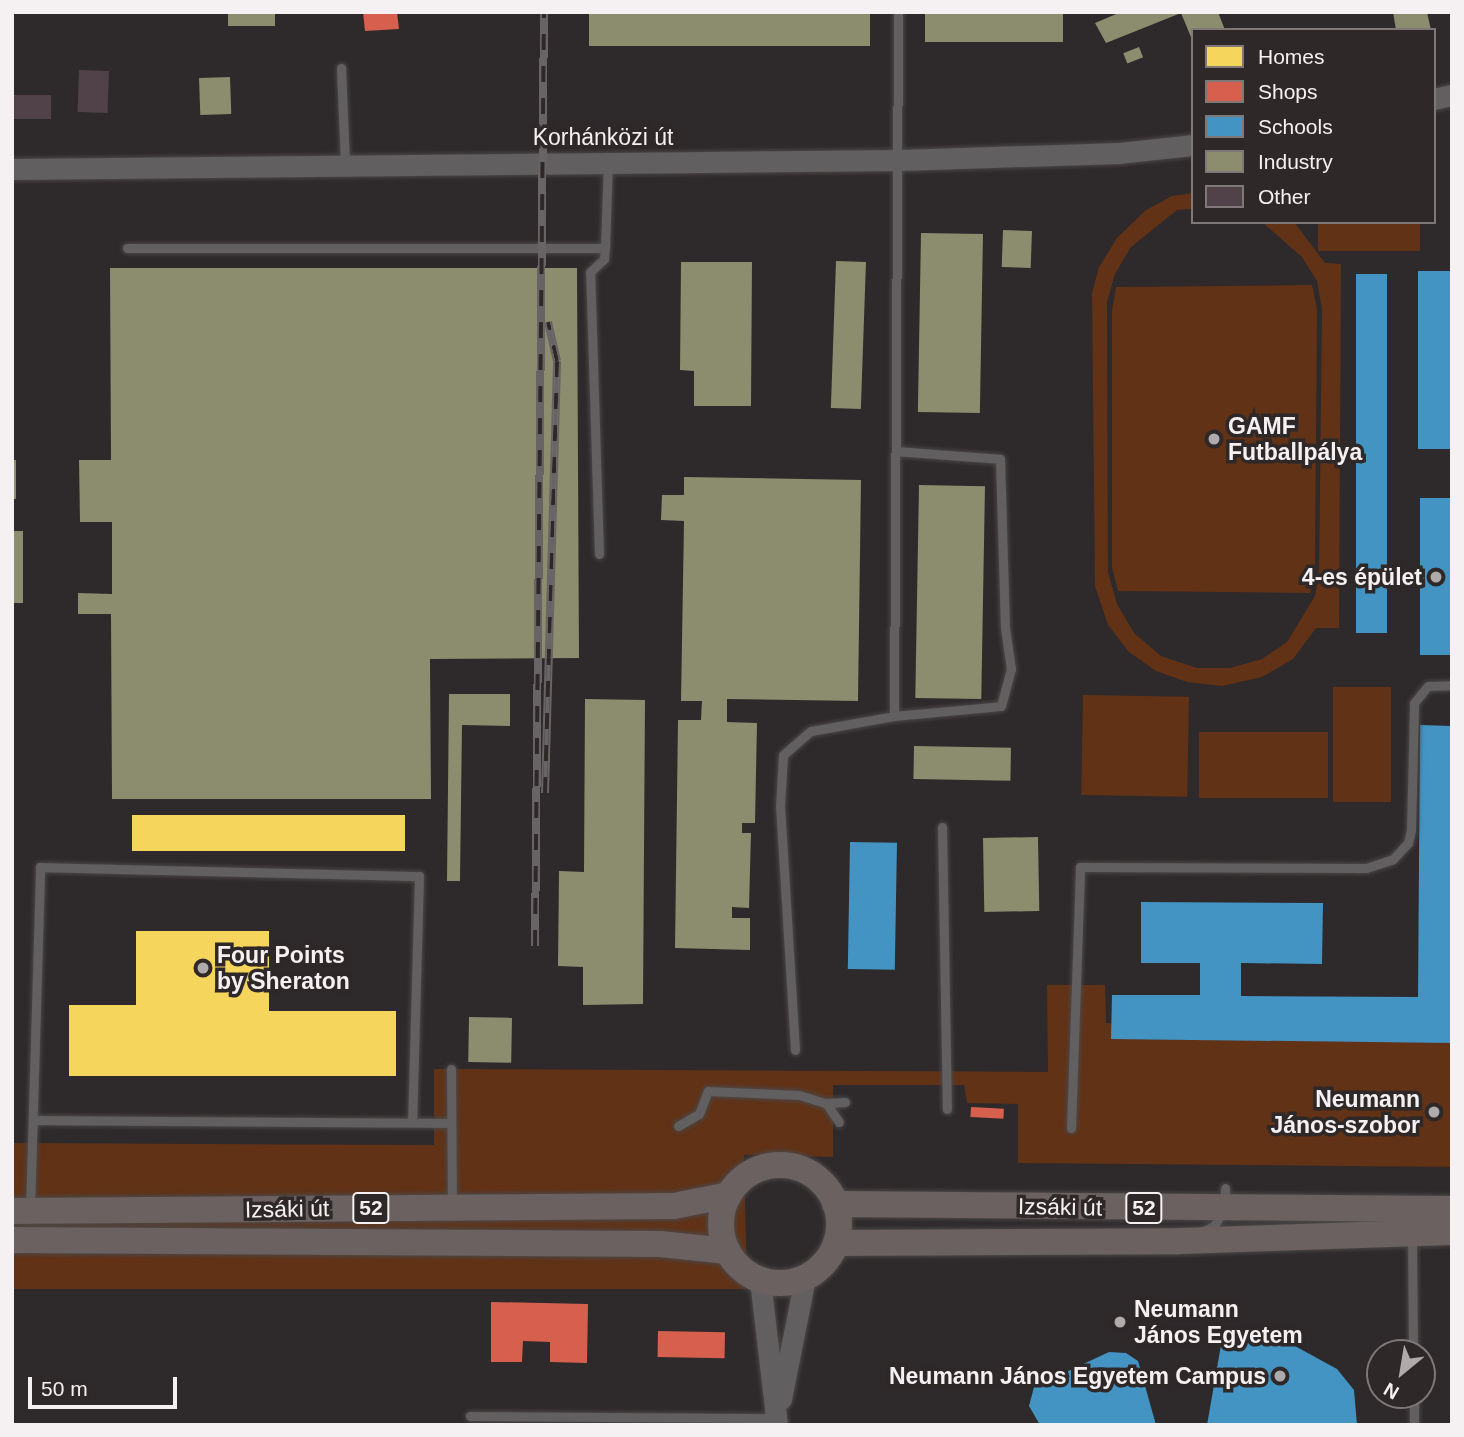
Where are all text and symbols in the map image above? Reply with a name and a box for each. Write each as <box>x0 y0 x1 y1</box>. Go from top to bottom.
legend <box>1191 28 1436 224</box>
text: Homes <box>1258 45 1325 68</box>
text: Shops <box>1258 80 1318 103</box>
text: Schools <box>1258 115 1333 138</box>
street label: Korhánközi út <box>533 123 673 151</box>
text: Industry <box>1258 150 1333 173</box>
text: Other <box>1258 185 1311 208</box>
place label: GAMF Futballpálya <box>1228 412 1362 466</box>
marker: GAMF Futballpálya <box>1206 431 1222 447</box>
place label: 4-es épület <box>1302 563 1422 591</box>
marker: 4-es épület <box>1428 569 1444 585</box>
place label: Four Points by Sheraton <box>217 941 350 995</box>
marker: Four Points by Sheraton <box>195 960 211 976</box>
place label: Neumann János-szobor <box>1270 1085 1420 1139</box>
marker: Neumann János-szobor <box>1426 1104 1442 1120</box>
road number: 52 <box>352 1190 390 1226</box>
road number: 52 <box>1125 1190 1163 1226</box>
street label: Izsáki út <box>1018 1192 1102 1222</box>
street label: Izsáki út <box>245 1194 329 1224</box>
place label: Neumann János Egyetem <box>1134 1295 1303 1349</box>
marker: Neumann János Egyetem <box>1112 1314 1128 1330</box>
north arrow <box>1366 1339 1436 1409</box>
place label: Neumann János Egyetem Campus <box>889 1362 1266 1390</box>
scale bar <box>32 1364 180 1408</box>
marker: Neumann János Egyetem Campus <box>1272 1368 1288 1384</box>
text: 50 m <box>41 1377 88 1400</box>
text: N <box>1380 1378 1402 1403</box>

